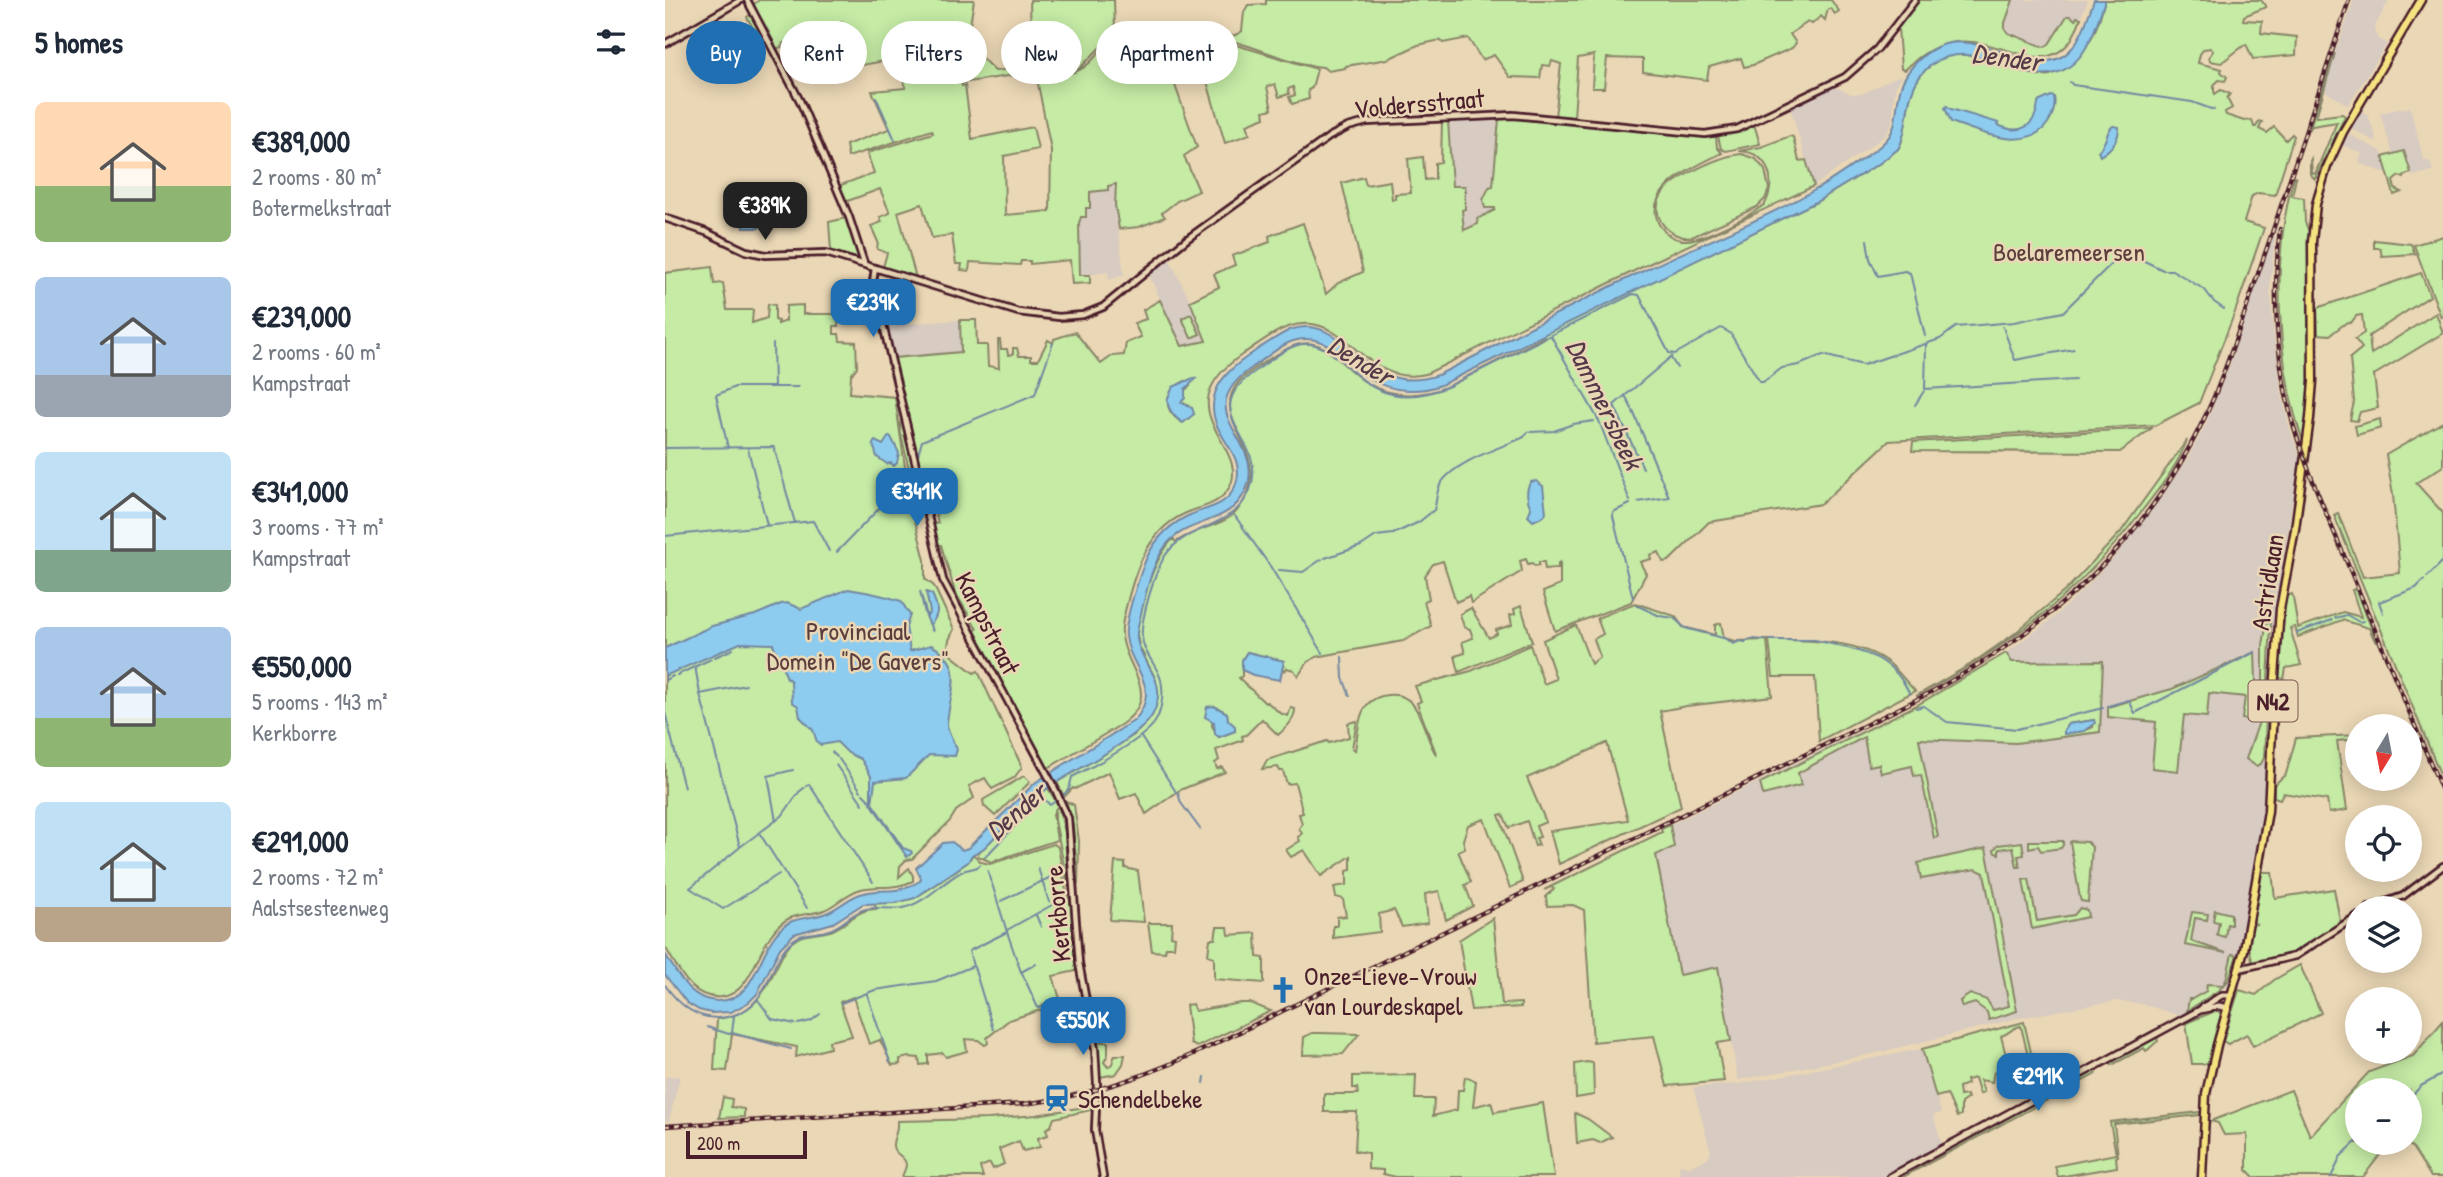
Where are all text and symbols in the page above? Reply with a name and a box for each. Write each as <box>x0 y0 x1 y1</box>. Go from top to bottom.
chip: Buy <box>686 21 766 84</box>
chip: Rent <box>780 21 867 84</box>
chip: Filters <box>881 21 987 84</box>
chip: New <box>1001 21 1082 84</box>
chip: Apartment <box>1096 21 1238 84</box>
text: 5 homes <box>35 22 123 62</box>
icon: filters <box>592 23 630 61</box>
water label: Dender <box>1970 33 2047 81</box>
street label: Voldersstraat <box>1352 80 1487 126</box>
text: €389,000 <box>252 121 350 161</box>
icon: home <box>91 130 175 214</box>
text: 2 rooms · 80 m² <box>252 161 382 192</box>
pin: €389K <box>716 182 814 242</box>
text: €389K <box>739 189 791 220</box>
text: Botermelkstraat <box>252 192 391 223</box>
park label: Boelaremeersen <box>1993 234 2145 269</box>
pin: €239K <box>824 280 922 339</box>
text: €239K <box>847 286 899 317</box>
text: €239,000 <box>252 296 351 336</box>
icon: home <box>91 305 175 389</box>
water label: Dender <box>1321 326 1404 396</box>
water label: Dammersbeek <box>1557 333 1654 478</box>
text: 2 rooms · 60 m² <box>252 336 381 367</box>
text: Kampstraat <box>252 367 350 398</box>
pin: €341K <box>868 468 966 528</box>
text: €341,000 <box>252 471 348 511</box>
text: €341K <box>892 475 942 506</box>
icon: home <box>91 480 175 564</box>
text: 3 rooms · 77 m² <box>252 511 384 542</box>
street label: Astridlaan <box>2242 532 2292 632</box>
text: Kampstraat <box>252 542 350 573</box>
street label: Kampstraat <box>947 566 1029 681</box>
park label: Provinciaal Domein "De Gavers" <box>767 613 949 678</box>
text: €550,000 <box>252 646 352 686</box>
icon: home <box>91 655 175 739</box>
road number: N42 <box>2249 680 2297 722</box>
text: 5 rooms · 143 m² <box>252 686 388 717</box>
north arrow <box>2345 714 2422 791</box>
map controls <box>2345 714 2422 1155</box>
text: Kerkborre <box>252 717 337 748</box>
water label: Dender <box>977 772 1057 848</box>
button: locate <box>2345 805 2422 882</box>
text: €291,000 <box>252 821 349 861</box>
icon: home <box>91 830 175 914</box>
text: 2 rooms · 72 m² <box>252 861 384 892</box>
street label: Kerkborre <box>1035 865 1079 963</box>
text: Aalstsesteenweg <box>252 892 389 923</box>
button: layers <box>2345 896 2422 973</box>
place label: Onze-Lieve-Vrouw van Lourdeskapel <box>1304 958 1477 1023</box>
church icon: Onze-Lieve-Vrouw van Lourdeskapel <box>1268 975 1298 1005</box>
button: + <box>2345 987 2422 1064</box>
pin: €550K <box>1034 998 1132 1057</box>
text: €550K <box>1057 1004 1109 1035</box>
pin: €291K <box>1989 1054 2087 1113</box>
text: €291K <box>2013 1060 2063 1091</box>
button: − <box>2345 1078 2422 1155</box>
place label: Schendelbeke <box>1078 1081 1203 1116</box>
station icon: Schendelbeke <box>1042 1083 1072 1113</box>
scale bar <box>686 1128 807 1160</box>
text: 200 m <box>697 1130 740 1156</box>

